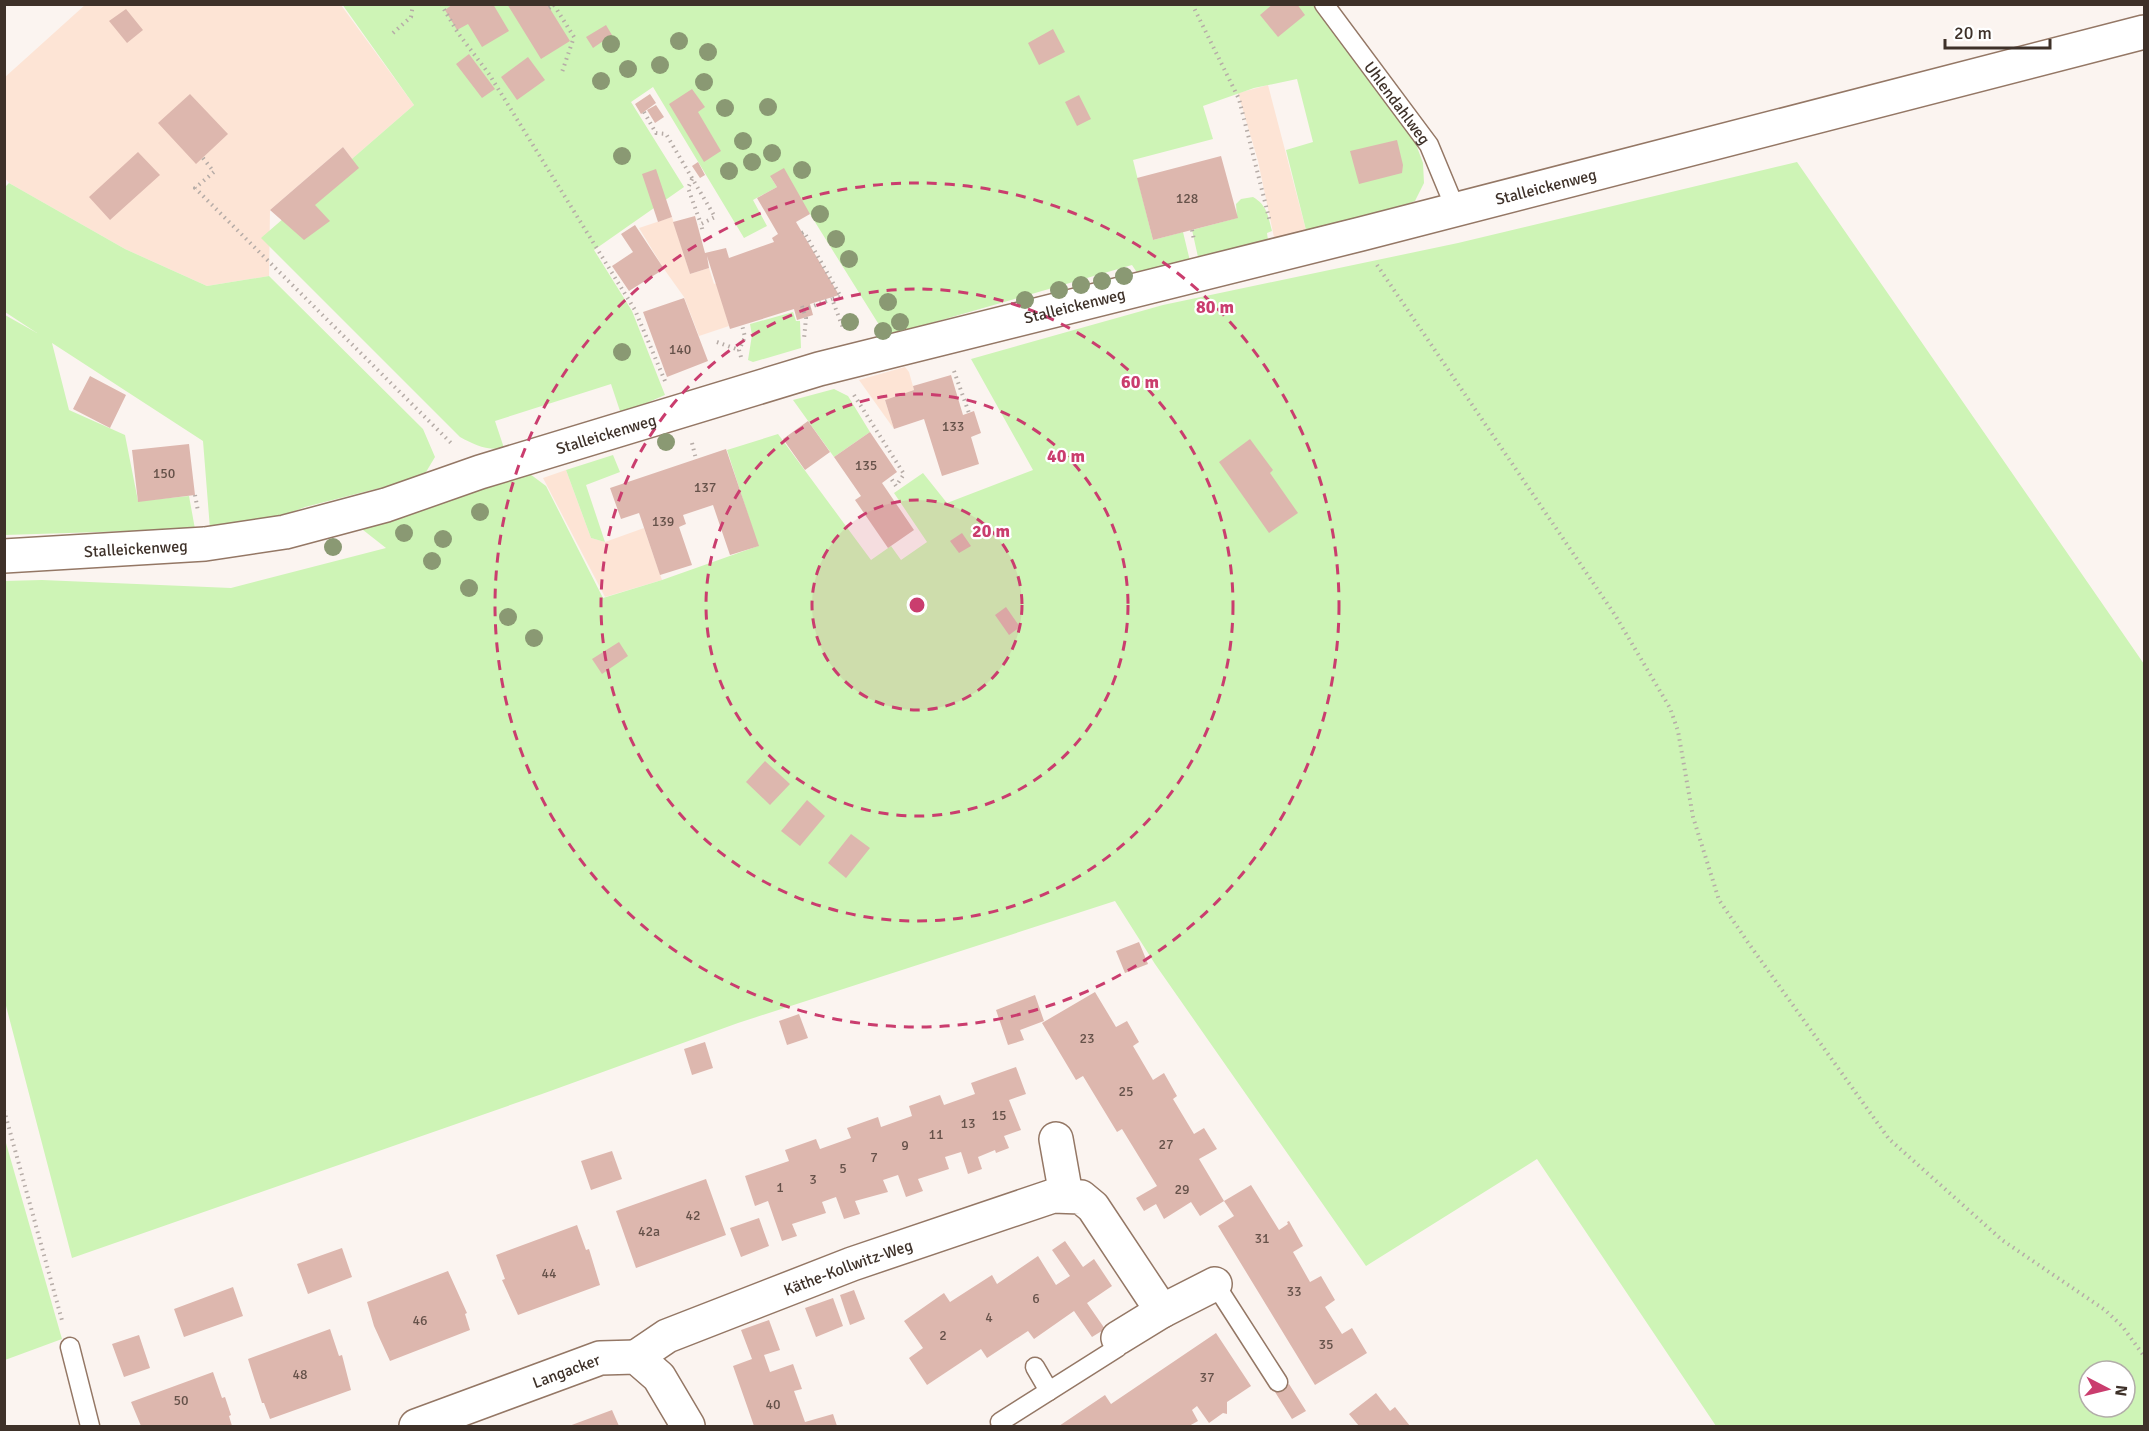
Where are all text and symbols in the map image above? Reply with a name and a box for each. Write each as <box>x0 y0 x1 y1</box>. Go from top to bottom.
scale bar <box>1945 12 2050 50</box>
text: 20 m <box>1954 22 1992 44</box>
street label: Uhlendahlweg <box>1359 58 1434 149</box>
street label: Stalleickenweg <box>1493 165 1599 210</box>
house number: 128 <box>1176 190 1198 207</box>
street label: Stalleickenweg <box>1022 284 1127 329</box>
text: 80 m <box>1196 296 1234 318</box>
house number: 140 <box>669 341 691 358</box>
text: 60 m <box>1121 371 1159 393</box>
street label: Stalleickenweg <box>554 410 659 459</box>
house number: 133 <box>942 418 964 435</box>
text: 40 m <box>1047 445 1085 467</box>
house number: 135 <box>855 457 877 474</box>
house number: 150 <box>153 465 175 482</box>
house number: 137 <box>694 479 716 496</box>
house number: 139 <box>652 513 674 530</box>
text: 20 m <box>972 520 1010 542</box>
street label: Stalleickenweg <box>83 536 188 562</box>
centre of rings <box>907 595 927 615</box>
house number: 23 <box>1079 1030 1095 1047</box>
house number: 25 <box>1118 1083 1134 1100</box>
house number: 15 <box>991 1107 1007 1124</box>
house number: 13 <box>960 1115 976 1132</box>
house number: 11 <box>928 1126 944 1143</box>
house number: 27 <box>1158 1136 1174 1153</box>
house number: 9 <box>901 1137 909 1154</box>
house number: 7 <box>870 1149 878 1166</box>
house number: 5 <box>839 1160 847 1177</box>
house number: 3 <box>809 1171 817 1188</box>
house number: 1 <box>776 1179 784 1196</box>
house number: 29 <box>1174 1181 1190 1198</box>
house number: 42 <box>685 1207 701 1224</box>
house number: 42a <box>638 1223 660 1240</box>
house number: 31 <box>1254 1230 1270 1247</box>
street label: Käthe-Kollwitz-Weg <box>781 1235 915 1301</box>
house number: 44 <box>541 1265 557 1282</box>
house number: 33 <box>1286 1283 1302 1300</box>
house number: 6 <box>1032 1290 1040 1307</box>
house number: 4 <box>985 1309 993 1326</box>
house number: 46 <box>412 1312 428 1329</box>
house number: 2 <box>939 1327 947 1344</box>
house number: 35 <box>1318 1336 1334 1353</box>
street label: Langacker <box>530 1350 603 1393</box>
north arrow <box>2077 1359 2137 1419</box>
house number: 48 <box>292 1366 308 1383</box>
house number: 37 <box>1199 1369 1215 1386</box>
text: N <box>2110 1384 2131 1397</box>
house number: 50 <box>173 1392 189 1409</box>
house number: 40 <box>765 1396 781 1413</box>

